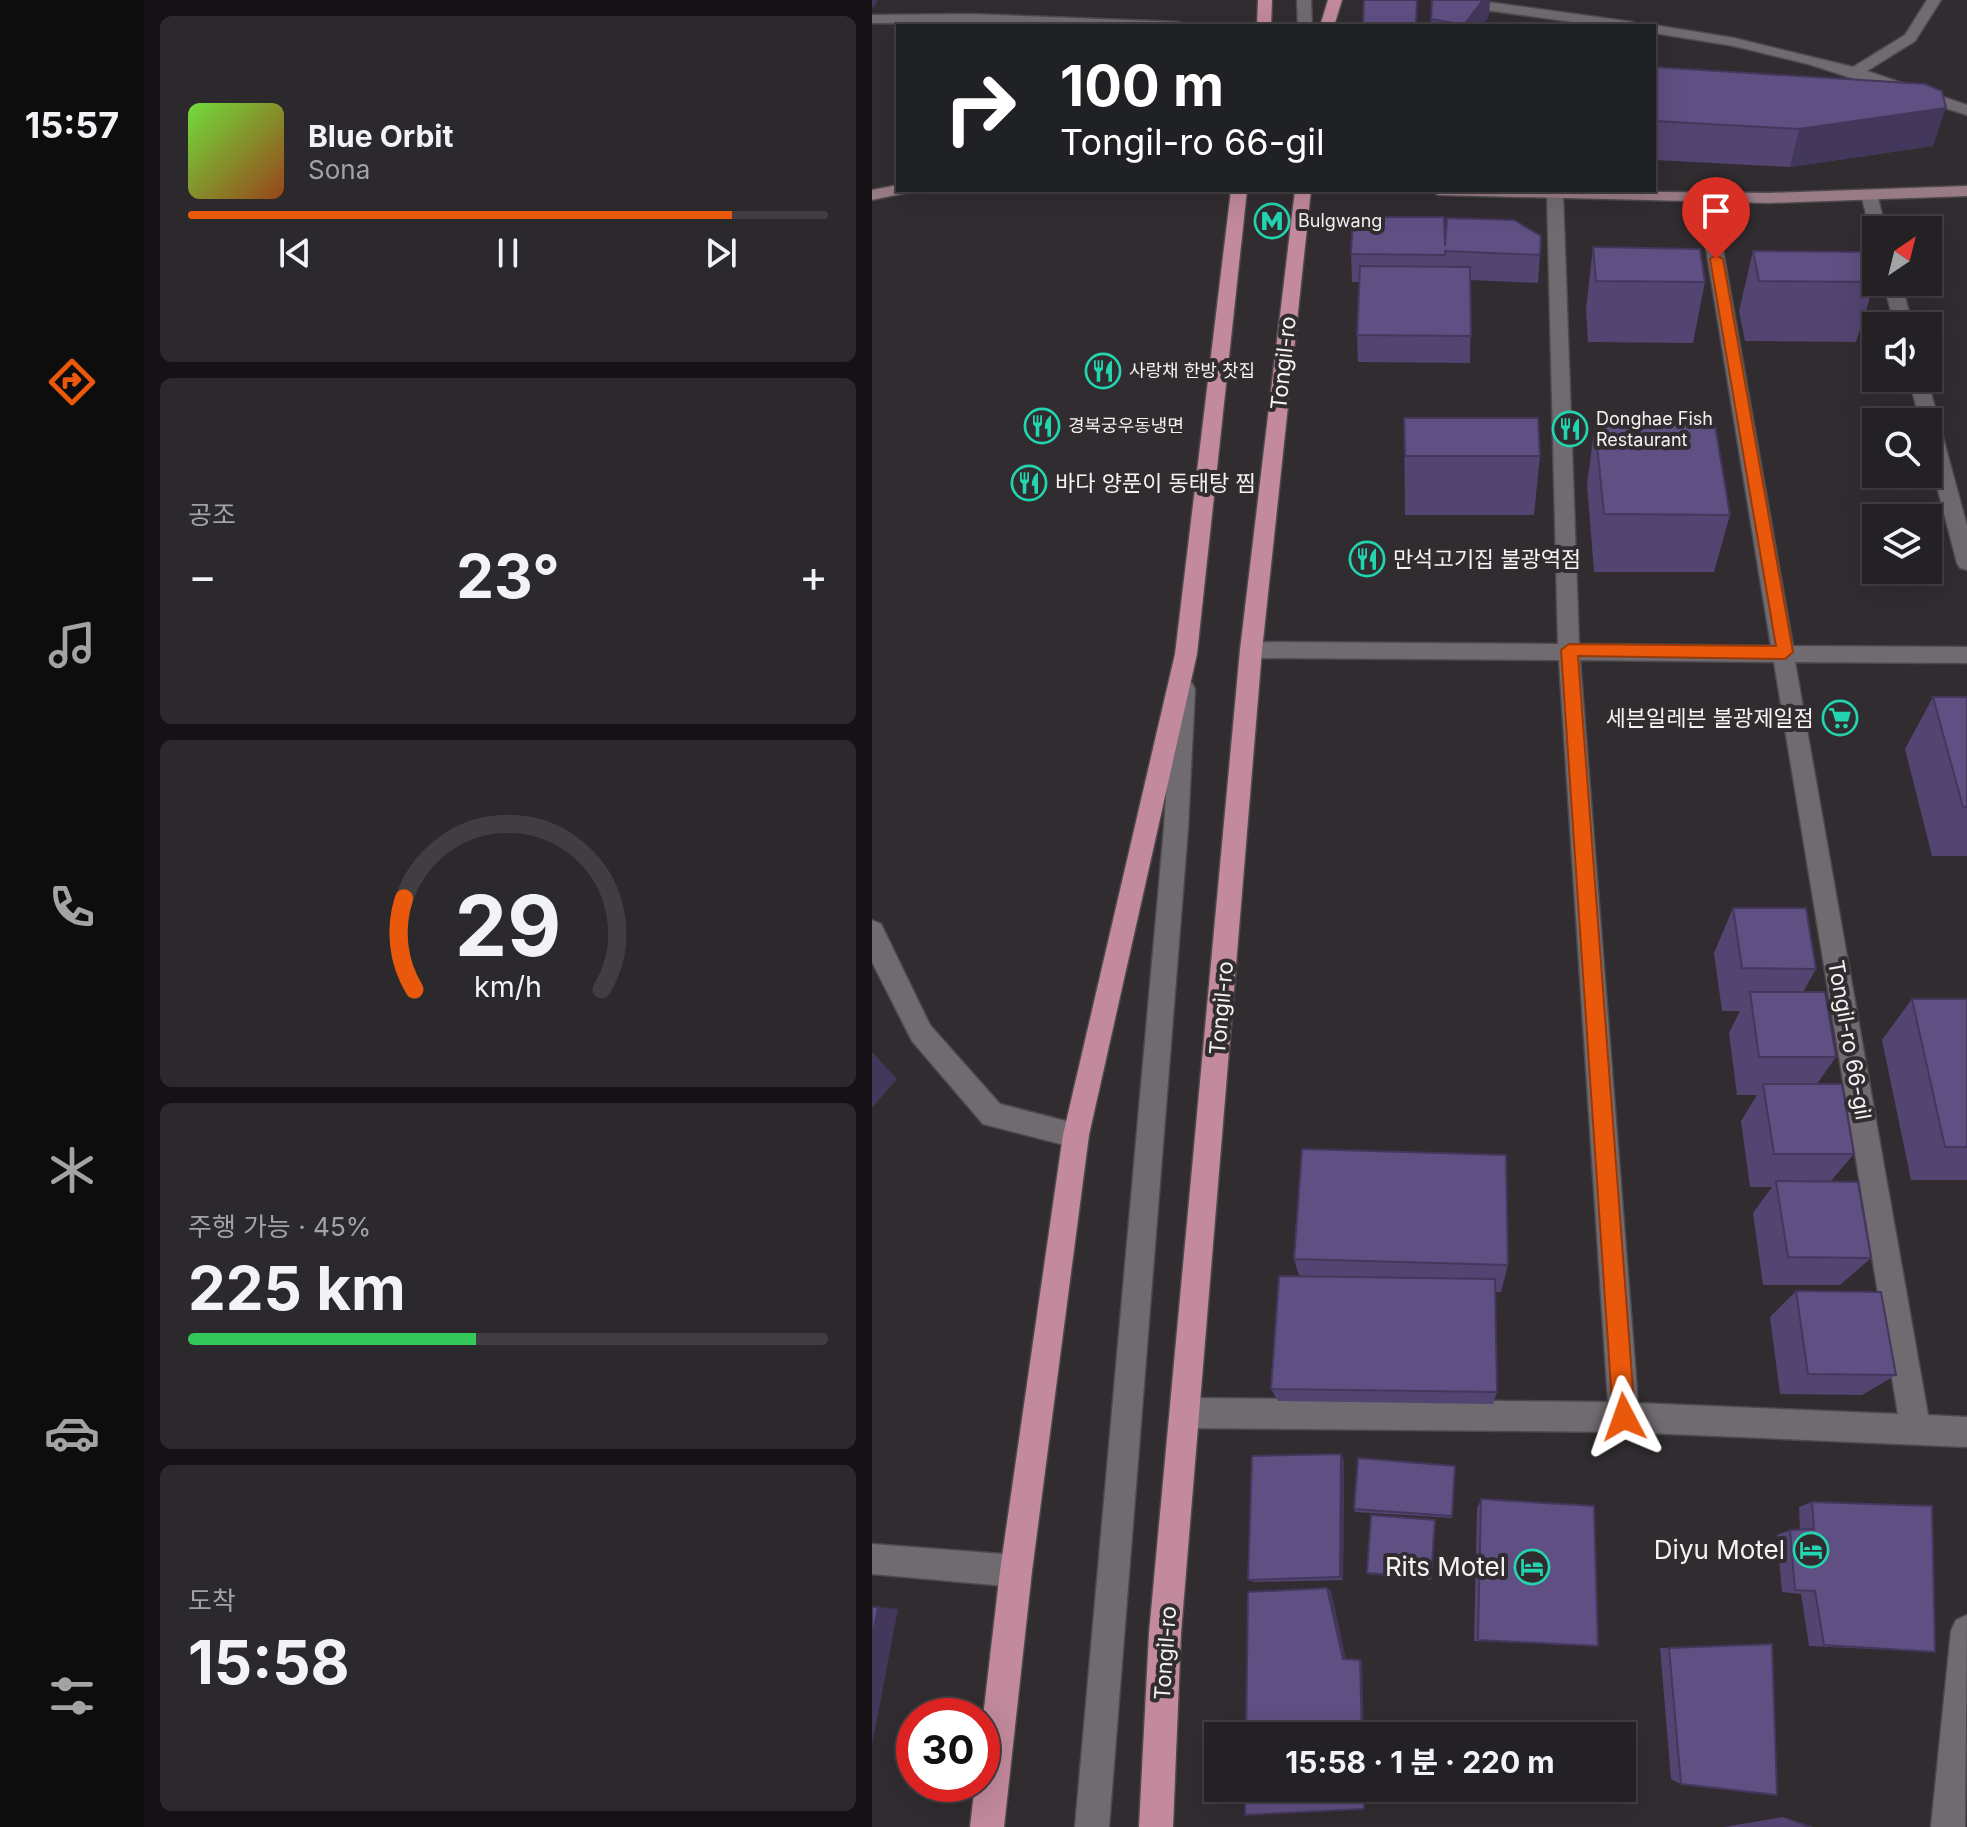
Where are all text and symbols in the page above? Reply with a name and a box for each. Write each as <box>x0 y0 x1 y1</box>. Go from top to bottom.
text: 100 m <box>1060 52 1224 120</box>
icon: right <box>928 56 1032 160</box>
text: 15:57 <box>25 103 119 147</box>
text: Blue Orbit <box>308 118 453 154</box>
text: Tongil-ro 66-gil <box>1060 120 1325 164</box>
text: Sona <box>308 154 370 185</box>
pin <box>1682 177 1750 259</box>
icon: arrive <box>1694 189 1738 233</box>
metro station icon: Bulgwang <box>1253 202 1291 240</box>
place label: Bulgwang <box>1298 210 1382 231</box>
north arrow <box>1862 216 1942 296</box>
map controls <box>1862 216 1942 584</box>
icon: previous <box>273 231 317 275</box>
icon: pause <box>486 231 530 275</box>
icon: next <box>699 231 743 275</box>
button: sound <box>1862 312 1942 392</box>
street label: Tongil-ro <box>1265 315 1301 411</box>
restaurant icon: 사랑채 한방 찻집 <box>1084 352 1122 390</box>
icon: directions <box>44 354 100 410</box>
place label: 사랑채 한방 찻집 <box>1129 360 1255 381</box>
restaurant icon: 경복궁우동냉면 <box>1023 407 1061 445</box>
place label: Donghae Fish Restaurant <box>1596 408 1713 450</box>
button: search <box>1862 408 1942 488</box>
restaurant icon: Donghae Fish Restaurant <box>1551 410 1589 448</box>
place label: 경복궁우동냉면 <box>1068 415 1184 436</box>
restaurant icon: 바다 양푼이 동태탕 찜 <box>1010 464 1048 502</box>
place label: 바다 양푼이 동태탕 찜 <box>1055 470 1256 496</box>
text: 공조 <box>188 499 236 530</box>
button: layers <box>1862 504 1942 584</box>
text: 23° <box>456 540 560 612</box>
restaurant icon: 만석고기집 불광역점 <box>1348 540 1386 578</box>
place label: 만석고기집 불광역점 <box>1393 546 1581 572</box>
text: − <box>188 549 217 603</box>
text: + <box>799 549 828 603</box>
icon: music <box>44 617 100 673</box>
supermarket icon: 세븐일레븐 불광제일점 <box>1821 699 1859 737</box>
place label: 세븐일레븐 불광제일점 <box>1605 705 1814 731</box>
text: 29 <box>455 874 561 975</box>
icon: phone <box>44 879 100 935</box>
street label: Tongil-ro 66-gil <box>1823 958 1877 1122</box>
street label: Tongil-ro <box>1204 960 1238 1056</box>
text: km/h <box>474 969 542 1004</box>
icon: climate <box>44 1142 100 1198</box>
text: 주행 가능 · 45% <box>188 1211 371 1242</box>
text: 225 km <box>188 1252 406 1324</box>
position arrow <box>1582 1375 1666 1459</box>
icon: car <box>44 1405 100 1461</box>
hotel icon: Diyu Motel <box>1792 1531 1830 1569</box>
place label: Diyu Motel <box>1654 1534 1785 1565</box>
hotel icon: Rits Motel <box>1513 1548 1551 1586</box>
place label: Rits Motel <box>1385 1551 1506 1582</box>
text: 도착 <box>188 1585 236 1616</box>
street label: Tongil-ro <box>1149 1605 1181 1701</box>
text: 15:58 <box>188 1626 350 1698</box>
icon: filters <box>44 1668 100 1724</box>
speed limit sign: 30 <box>896 1698 1000 1802</box>
text: 15:58 · 1 분 · 220 m <box>1285 1744 1555 1780</box>

